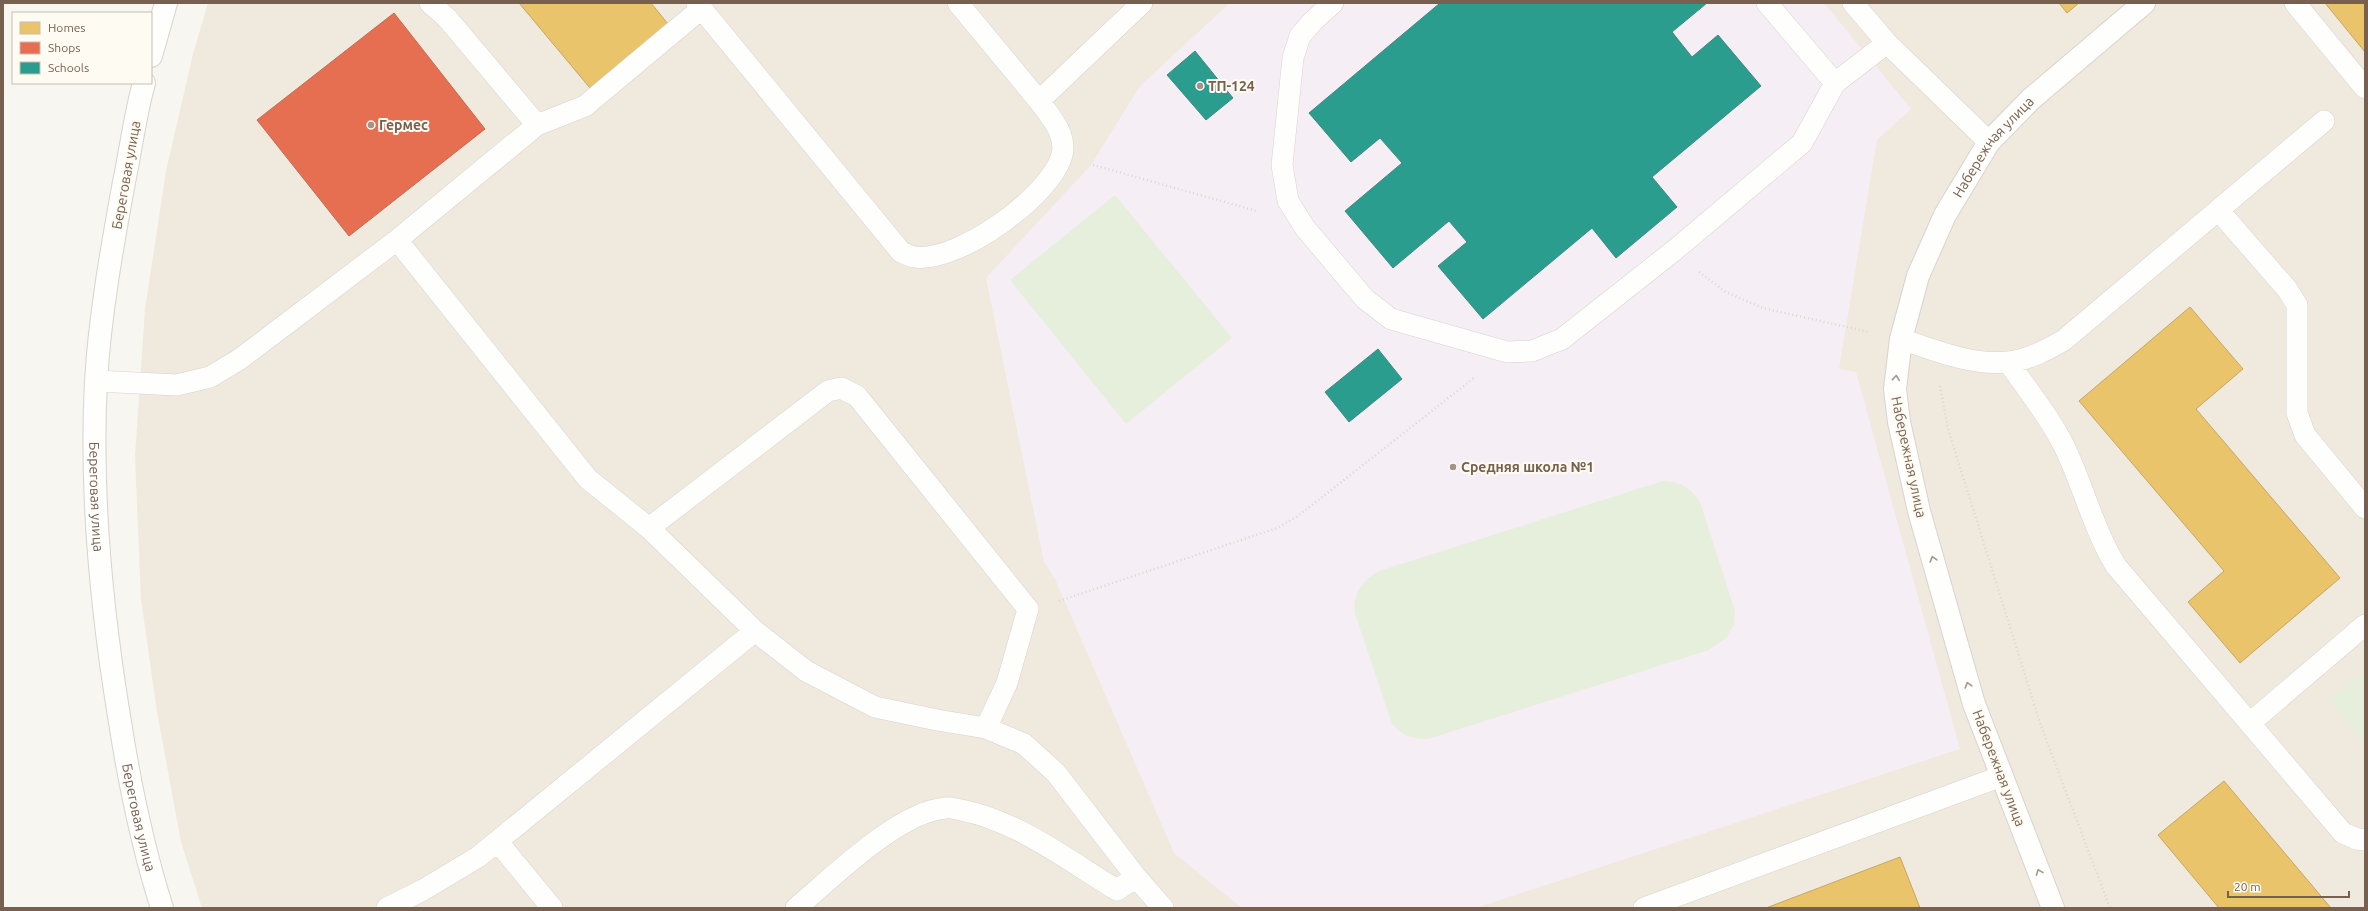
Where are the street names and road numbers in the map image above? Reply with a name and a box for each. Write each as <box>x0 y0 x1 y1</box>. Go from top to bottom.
street label: Набережная улица <box>1949 93 2037 200</box>
street label: Береговая улица <box>109 119 143 231</box>
street label: Набережная улица <box>1888 395 1930 519</box>
street label: Береговая улица <box>86 442 107 552</box>
street label: Набережная улица <box>1969 707 2029 829</box>
street label: Береговая улица <box>119 762 159 873</box>

